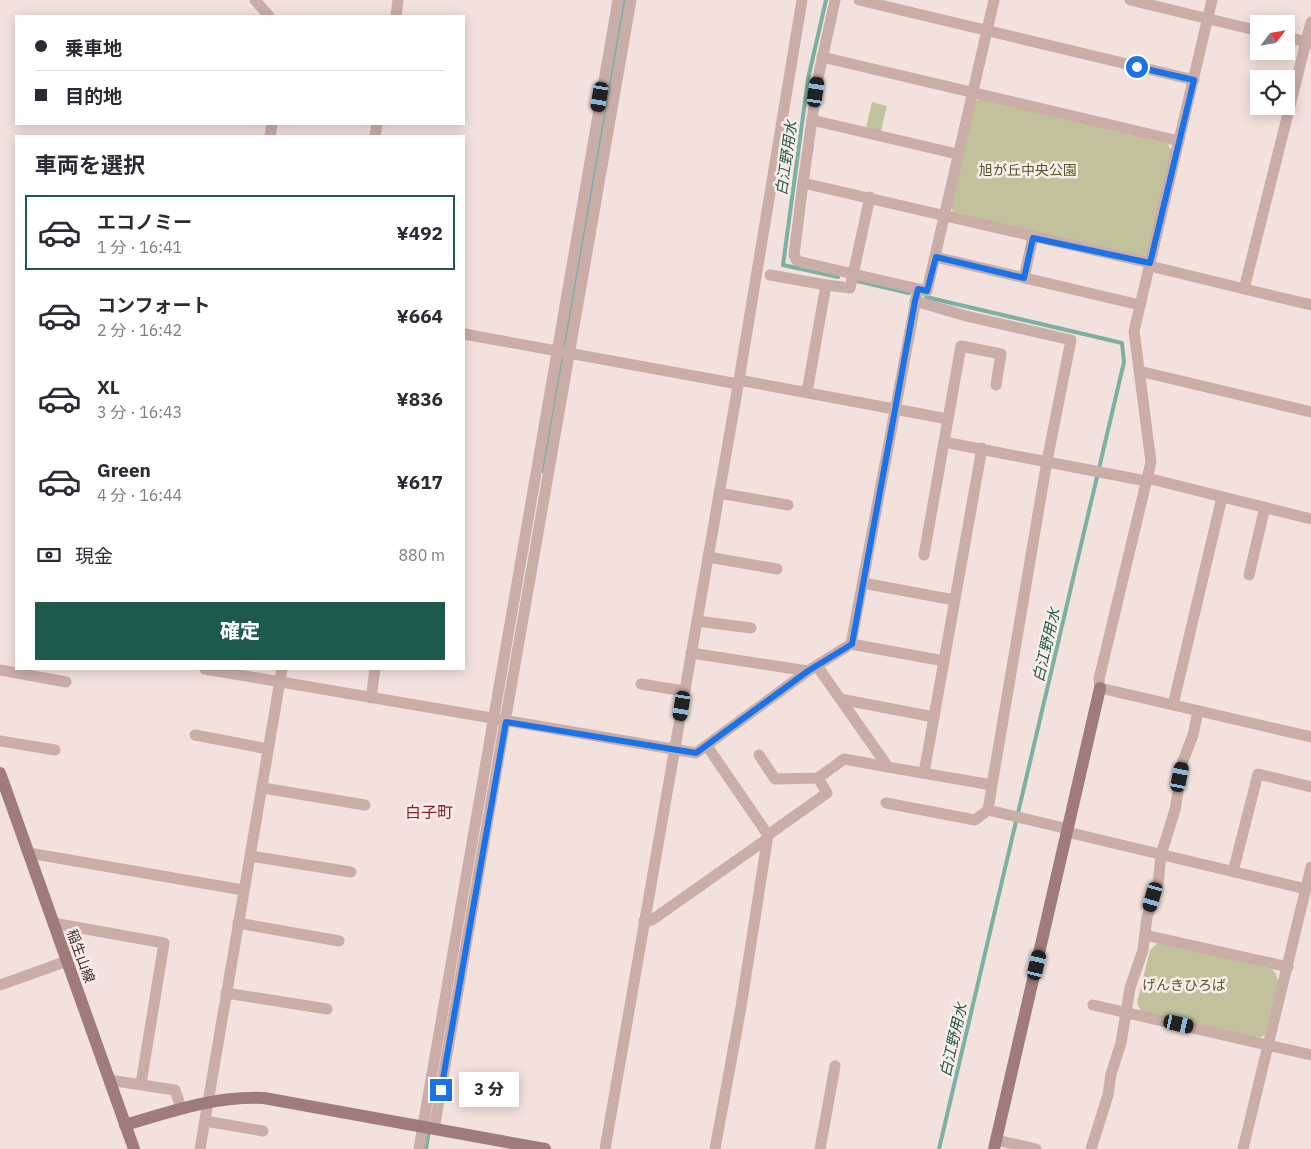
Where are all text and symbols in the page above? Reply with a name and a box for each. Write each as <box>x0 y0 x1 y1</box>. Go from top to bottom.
north arrow <box>1250 15 1295 60</box>
map controls <box>1250 15 1295 115</box>
text: 乗車地 <box>65 36 122 60</box>
route start <box>1126 56 1148 78</box>
button: locate <box>1250 70 1295 115</box>
car <box>806 76 825 108</box>
car <box>590 81 609 113</box>
text: 目的地 <box>65 84 122 108</box>
water label: 白江野用水 <box>771 118 801 196</box>
text: 車両を選択 <box>35 150 145 179</box>
park label: 旭が丘中央公園 <box>979 161 1077 179</box>
icon: car <box>37 210 82 255</box>
text: エコノミー <box>97 210 192 234</box>
text: ¥492 <box>396 221 443 245</box>
text: 1 分 · 16:41 <box>97 237 182 257</box>
icon: car <box>37 293 82 338</box>
text: コンフォート <box>97 293 210 317</box>
text: ¥664 <box>396 304 443 328</box>
text: 2 分 · 16:42 <box>97 320 182 340</box>
text: XL <box>97 375 120 399</box>
icon: car <box>37 376 82 421</box>
text: ¥836 <box>396 387 443 411</box>
text: 3 分 · 16:43 <box>97 402 182 422</box>
text: Green <box>97 458 151 482</box>
icon: car <box>37 459 82 504</box>
text: ¥617 <box>396 470 443 494</box>
text: 4 分 · 16:44 <box>97 485 182 505</box>
icon: cash <box>35 541 63 569</box>
text: 現金 <box>75 544 113 568</box>
text: 880 m <box>398 545 445 565</box>
button: 確定 <box>35 602 445 660</box>
water label: 白江野用水 <box>1028 604 1064 684</box>
car <box>672 690 691 722</box>
car <box>1169 761 1190 793</box>
district label: 白子町 <box>405 802 453 822</box>
car <box>1141 881 1164 913</box>
street label: 稲生山線 <box>63 927 99 985</box>
car <box>1026 949 1047 981</box>
park label: げんきひろば <box>1142 976 1226 994</box>
water label: 白江野用水 <box>935 999 971 1079</box>
car <box>1162 1013 1195 1035</box>
callout: 3 分 <box>458 1072 518 1108</box>
route end <box>430 1079 452 1101</box>
text: 3 分 <box>474 1079 504 1099</box>

